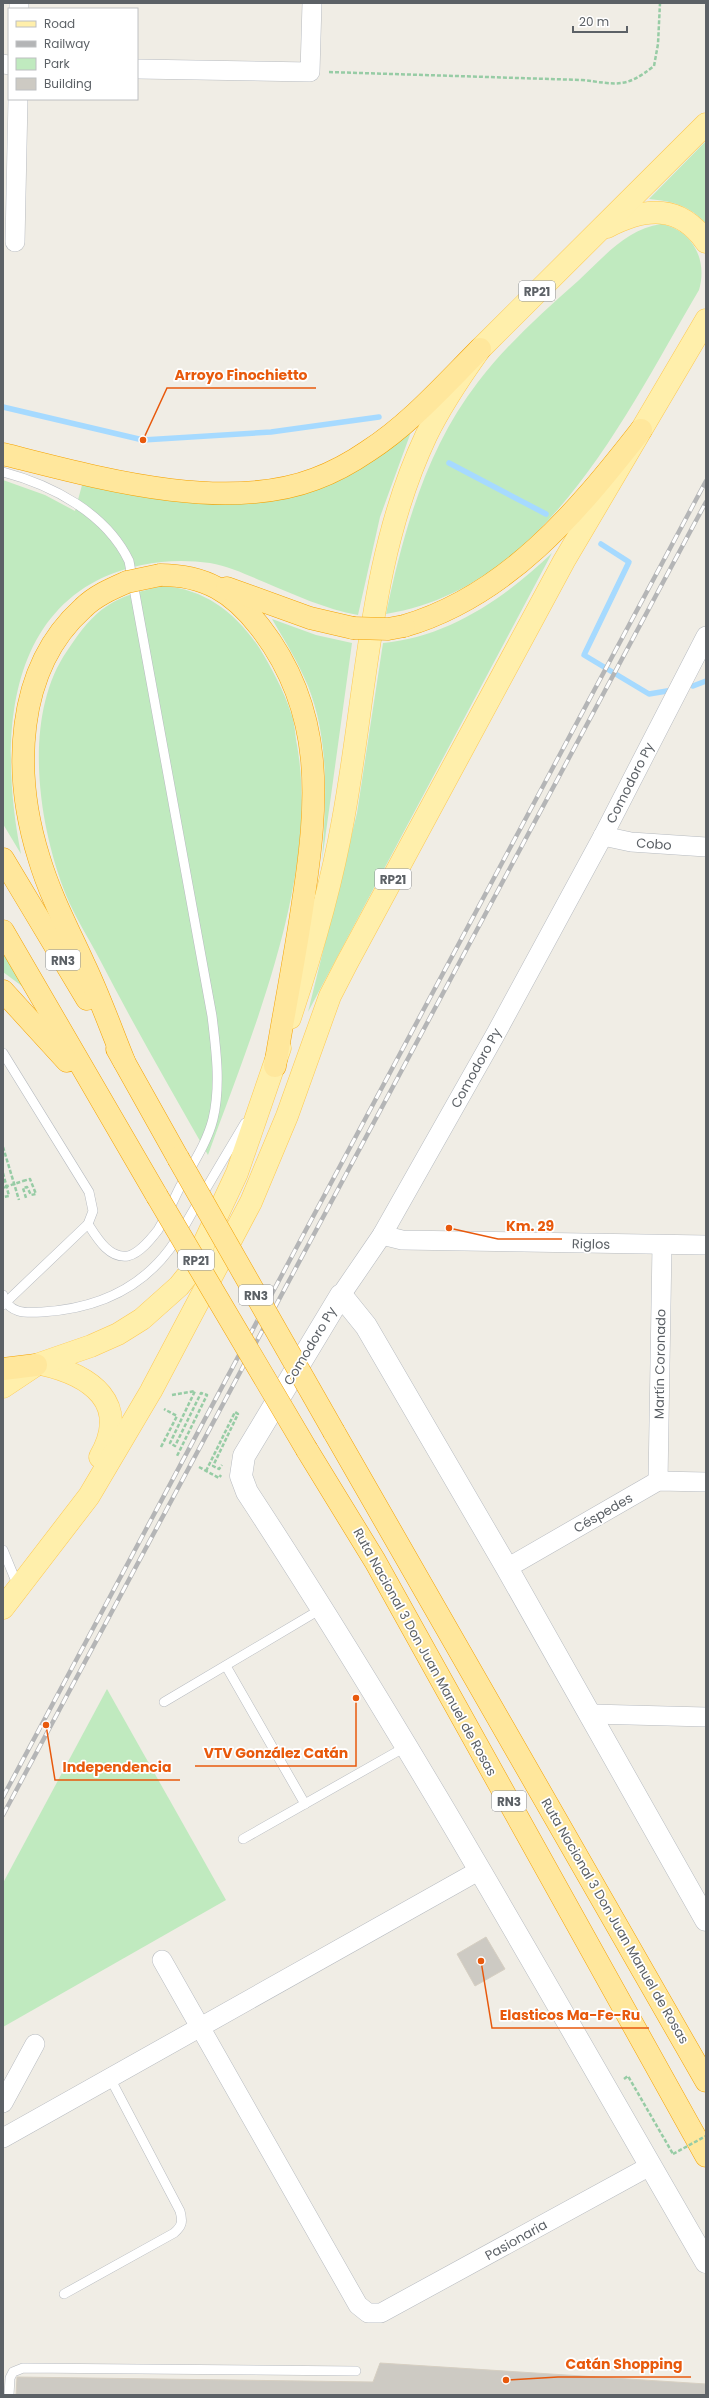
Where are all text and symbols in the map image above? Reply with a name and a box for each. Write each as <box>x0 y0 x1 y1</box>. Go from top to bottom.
legend <box>8 8 138 100</box>
scale bar <box>573 8 627 34</box>
text: 20 m <box>579 13 609 30</box>
text: Road <box>44 15 75 32</box>
text: Railway <box>44 35 90 52</box>
text: Park <box>44 55 71 72</box>
text: Building <box>44 75 92 92</box>
road number: RP21 <box>519 281 555 301</box>
callout: Arroyo Finochietto <box>167 362 316 388</box>
text: Arroyo Finochietto <box>174 365 308 385</box>
street label: Comodoro Py <box>601 739 659 827</box>
street label: Cobo <box>636 833 672 855</box>
road number: RP21 <box>375 869 411 889</box>
road number: RN3 <box>46 950 80 970</box>
street label: Comodoro Py <box>446 1024 506 1111</box>
callout: Km. 29 <box>498 1213 562 1239</box>
text: Km. 29 <box>506 1216 554 1236</box>
street label: Riglos <box>572 1234 610 1254</box>
road number: RP21 <box>178 1250 214 1270</box>
road number: RN3 <box>239 1285 273 1305</box>
street label: Comodoro Py <box>279 1303 341 1389</box>
street label: Martín Coronado <box>650 1309 670 1419</box>
street label: Céspedes <box>570 1488 636 1538</box>
street label: Ruta Nacional 3 Don Juan Manuel de Rosas <box>349 1525 501 1780</box>
callout: VTV González Catán <box>195 1740 356 1766</box>
text: VTV González Catán <box>204 1743 348 1763</box>
callout: Independencia <box>55 1754 180 1780</box>
text: Independencia <box>63 1757 171 1777</box>
road number: RN3 <box>492 1791 526 1811</box>
street label: Ruta Nacional 3 Don Juan Manuel de Rosas <box>537 1795 694 2048</box>
callout: Elasticos Ma-Fe-Ru <box>492 2002 649 2028</box>
text: Elasticos Ma-Fe-Ru <box>500 2005 640 2025</box>
street label: Pasionaria <box>481 2215 551 2265</box>
callout: Catán Shopping <box>558 2351 691 2377</box>
text: Catán Shopping <box>566 2354 682 2374</box>

